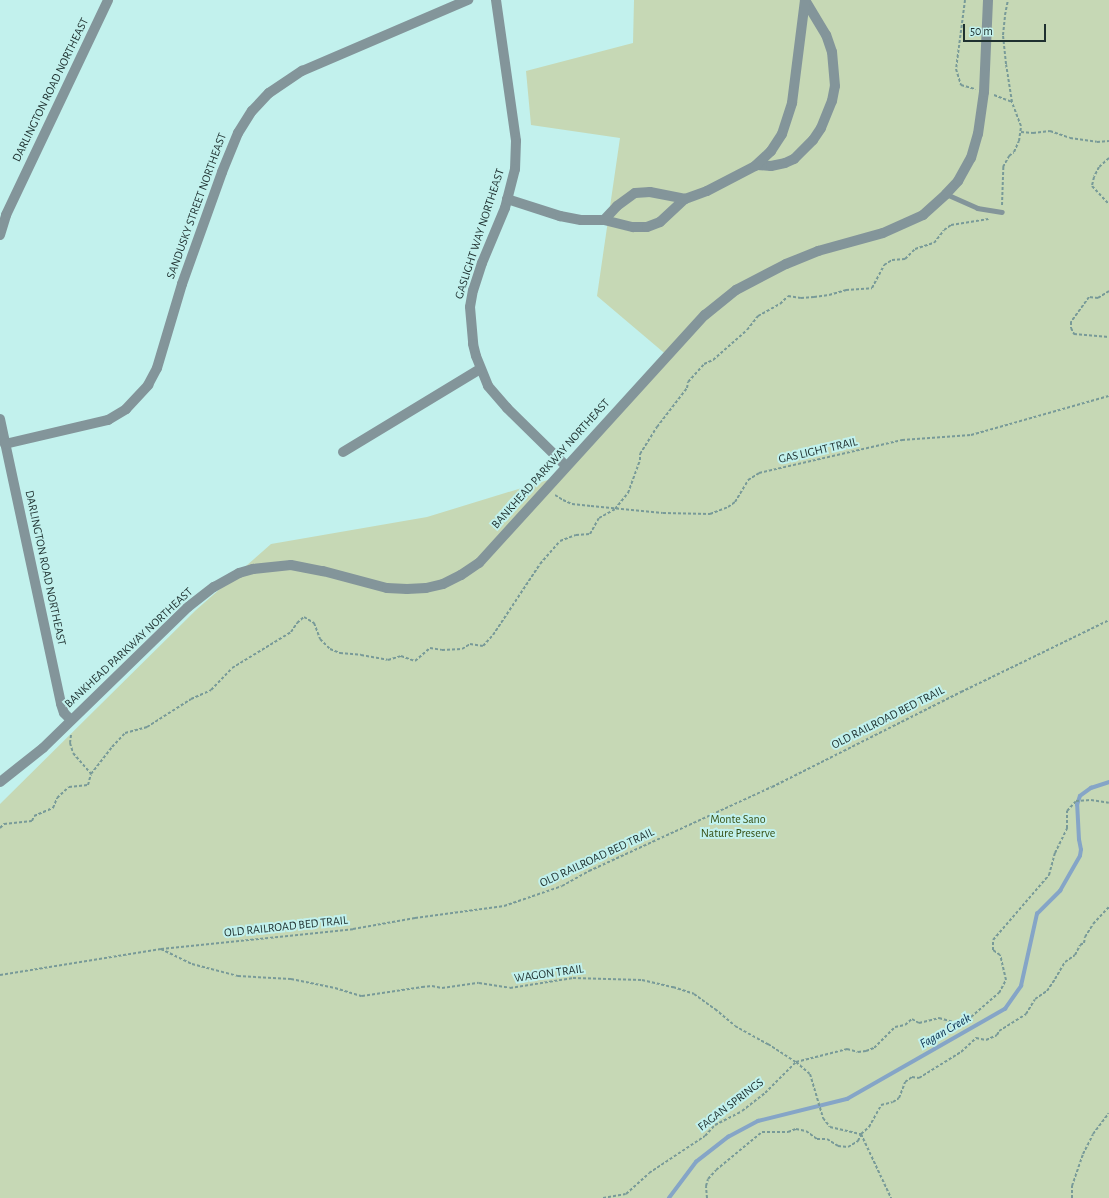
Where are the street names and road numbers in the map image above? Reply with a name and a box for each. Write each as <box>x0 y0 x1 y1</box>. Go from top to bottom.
street label: DARLINGTON ROAD NORTHEAST <box>10 16 92 164</box>
street label: SANDUSKY STREET NORTHEAST <box>164 131 230 281</box>
street label: GASLIGHT WAY NORTHEAST <box>452 167 508 301</box>
street label: BANKHEAD PARKWAY NORTHEAST <box>489 396 613 532</box>
street label: GAS LIGHT TRAIL <box>777 435 859 467</box>
street label: DARLINGTON ROAD NORTHEAST <box>21 489 69 647</box>
street label: BANKHEAD PARKWAY NORTHEAST <box>62 585 196 711</box>
street label: OLD RAILROAD BED TRAIL <box>829 683 947 753</box>
street label: OLD RAILROAD BED TRAIL <box>538 825 656 891</box>
street label: OLD RAILROAD BED TRAIL <box>223 913 349 941</box>
street label: WAGON TRAIL <box>513 962 585 986</box>
street label: FAGAN SPRINGS <box>695 1076 767 1134</box>

